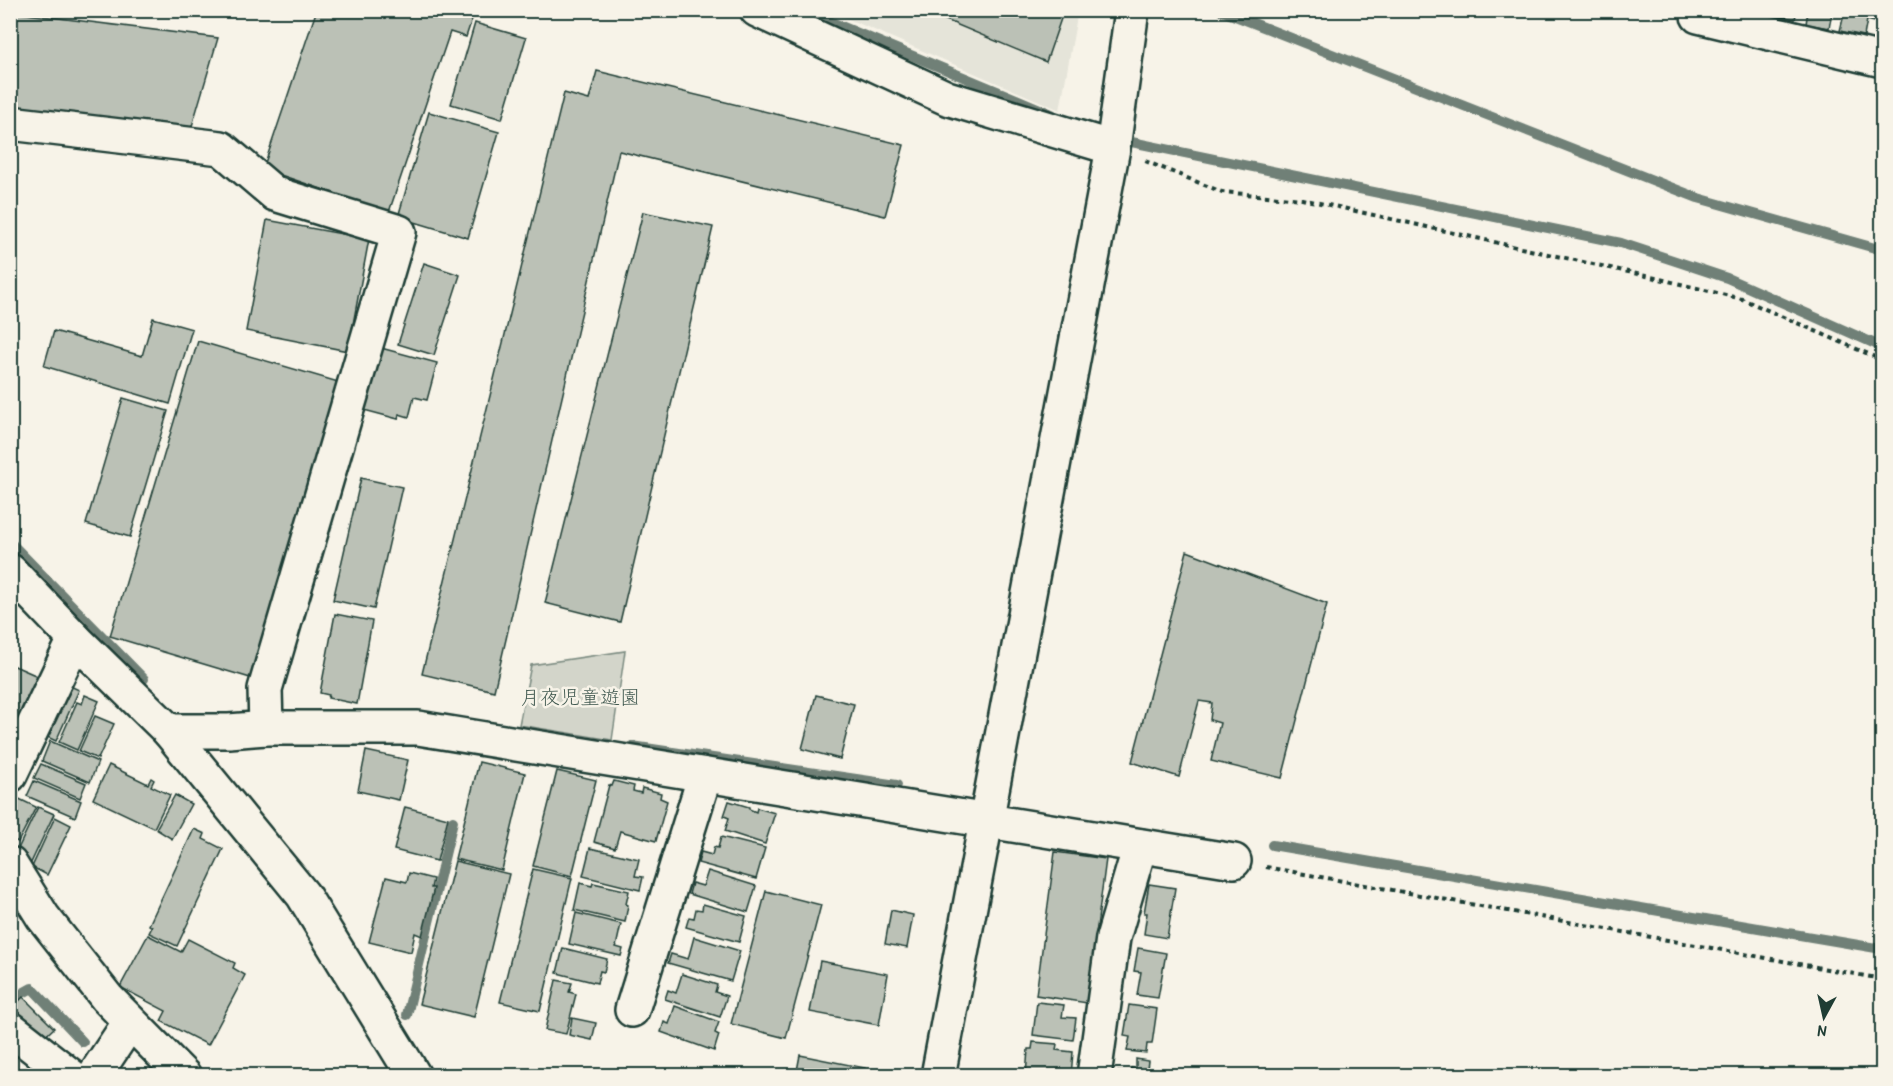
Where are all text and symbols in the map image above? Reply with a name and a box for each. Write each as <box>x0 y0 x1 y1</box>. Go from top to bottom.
park label: 月夜児童遊園 <box>520 683 640 710</box>
north arrow <box>1794 987 1854 1047</box>
text: N <box>1816 1020 1828 1043</box>

